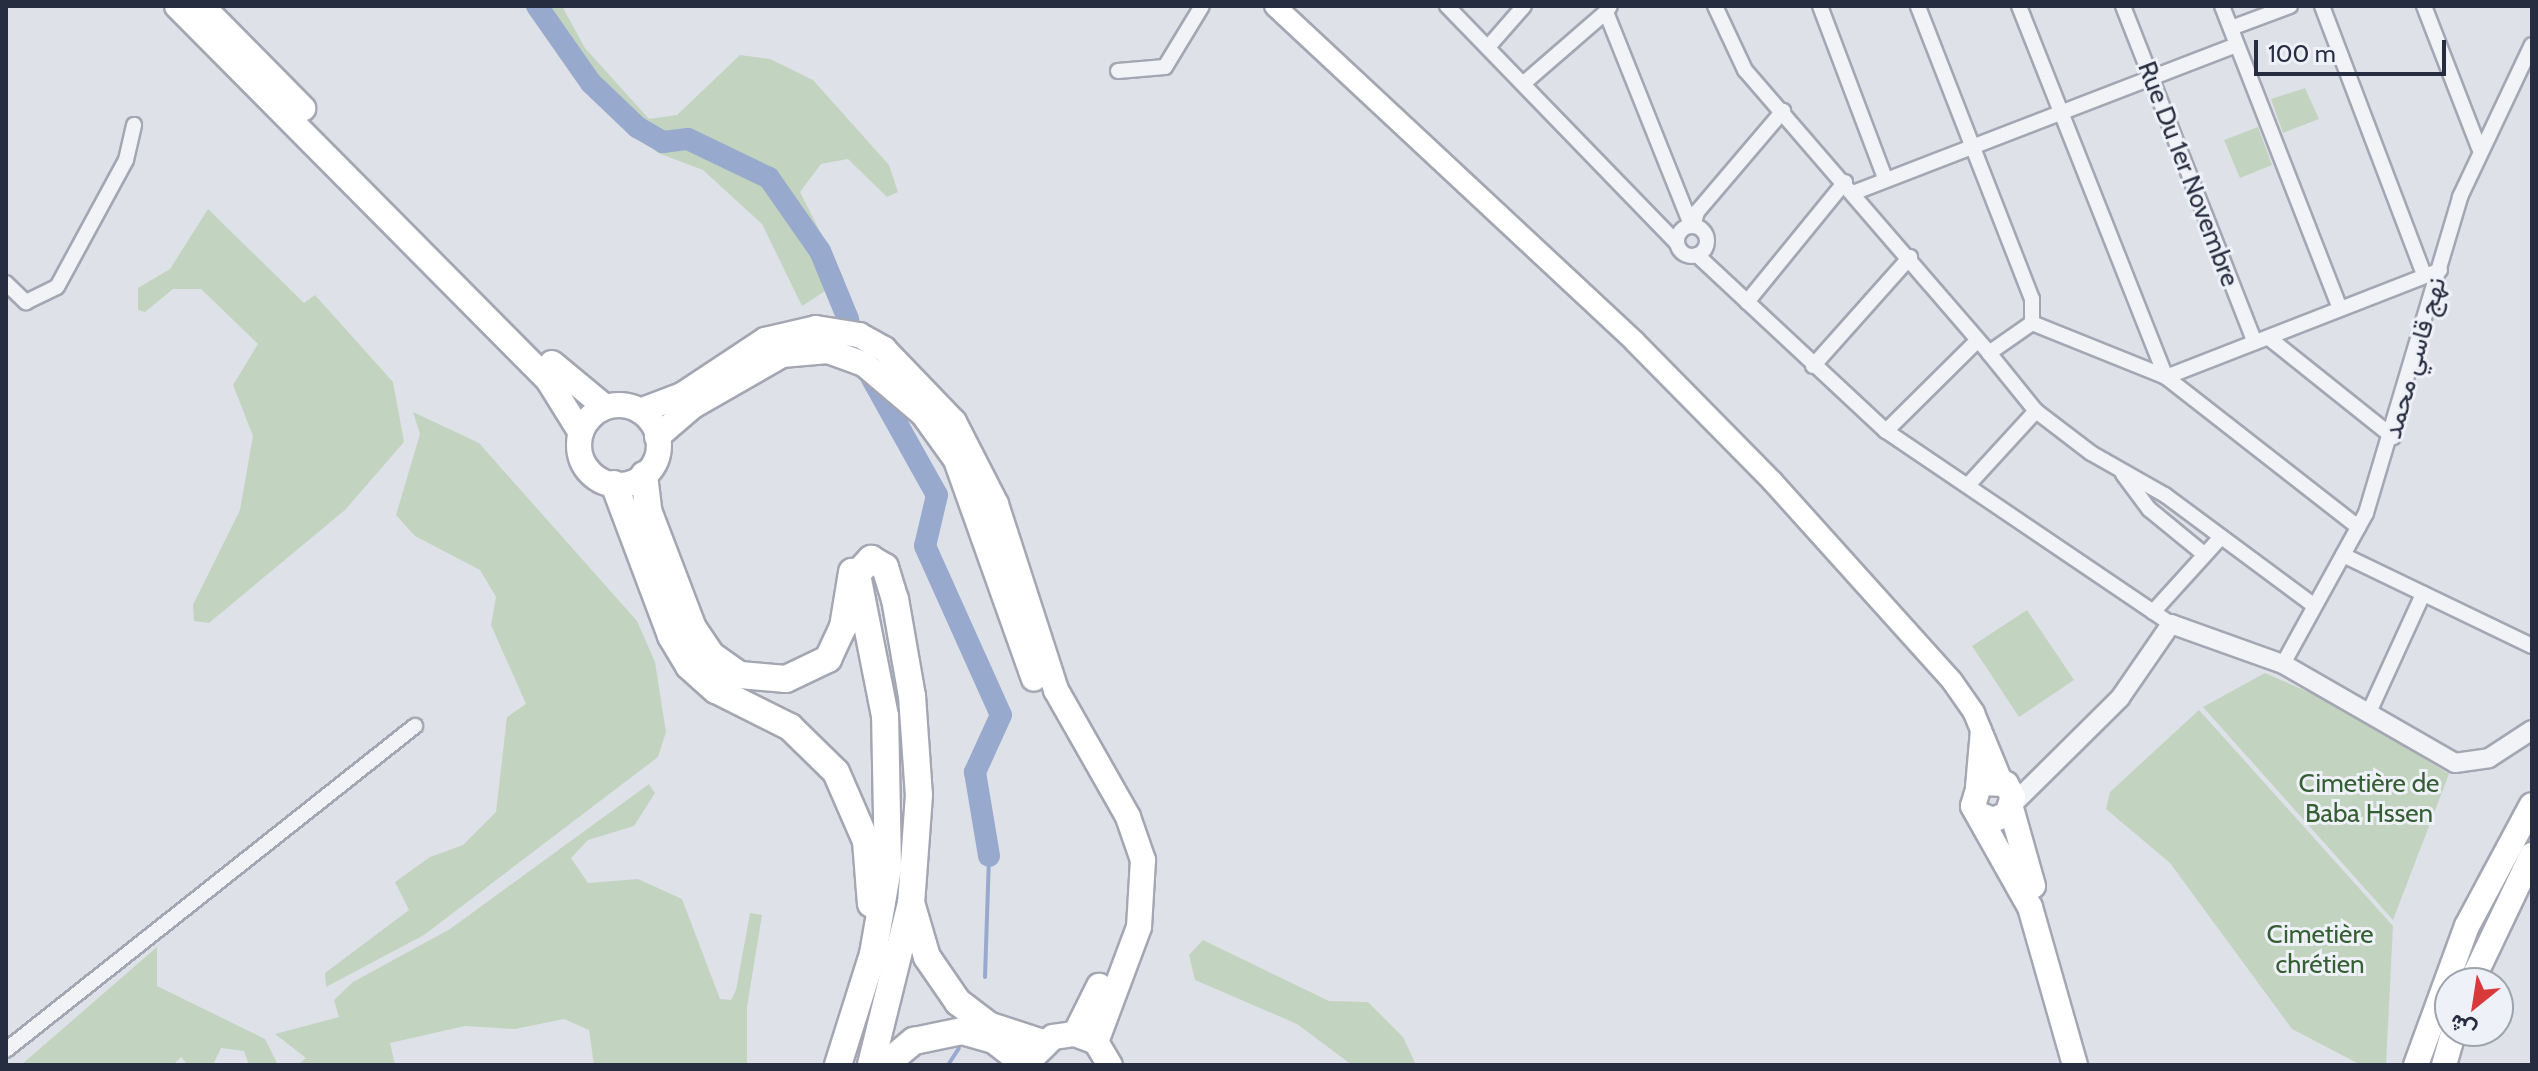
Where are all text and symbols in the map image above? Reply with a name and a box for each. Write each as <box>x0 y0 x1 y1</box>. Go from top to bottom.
scale bar <box>2258 24 2450 74</box>
text: 100 m <box>2268 39 2336 68</box>
street label: Rue Du 1er Novembre <box>2131 57 2245 291</box>
street label: نهج قاسي محمد <box>2377 274 2453 442</box>
park label: Cimetière de Baba Hssen <box>2299 768 2439 830</box>
park label: Cimetière chrétien <box>2266 919 2374 980</box>
north arrow <box>2434 967 2514 1047</box>
text: ش <box>2445 1008 2481 1045</box>

